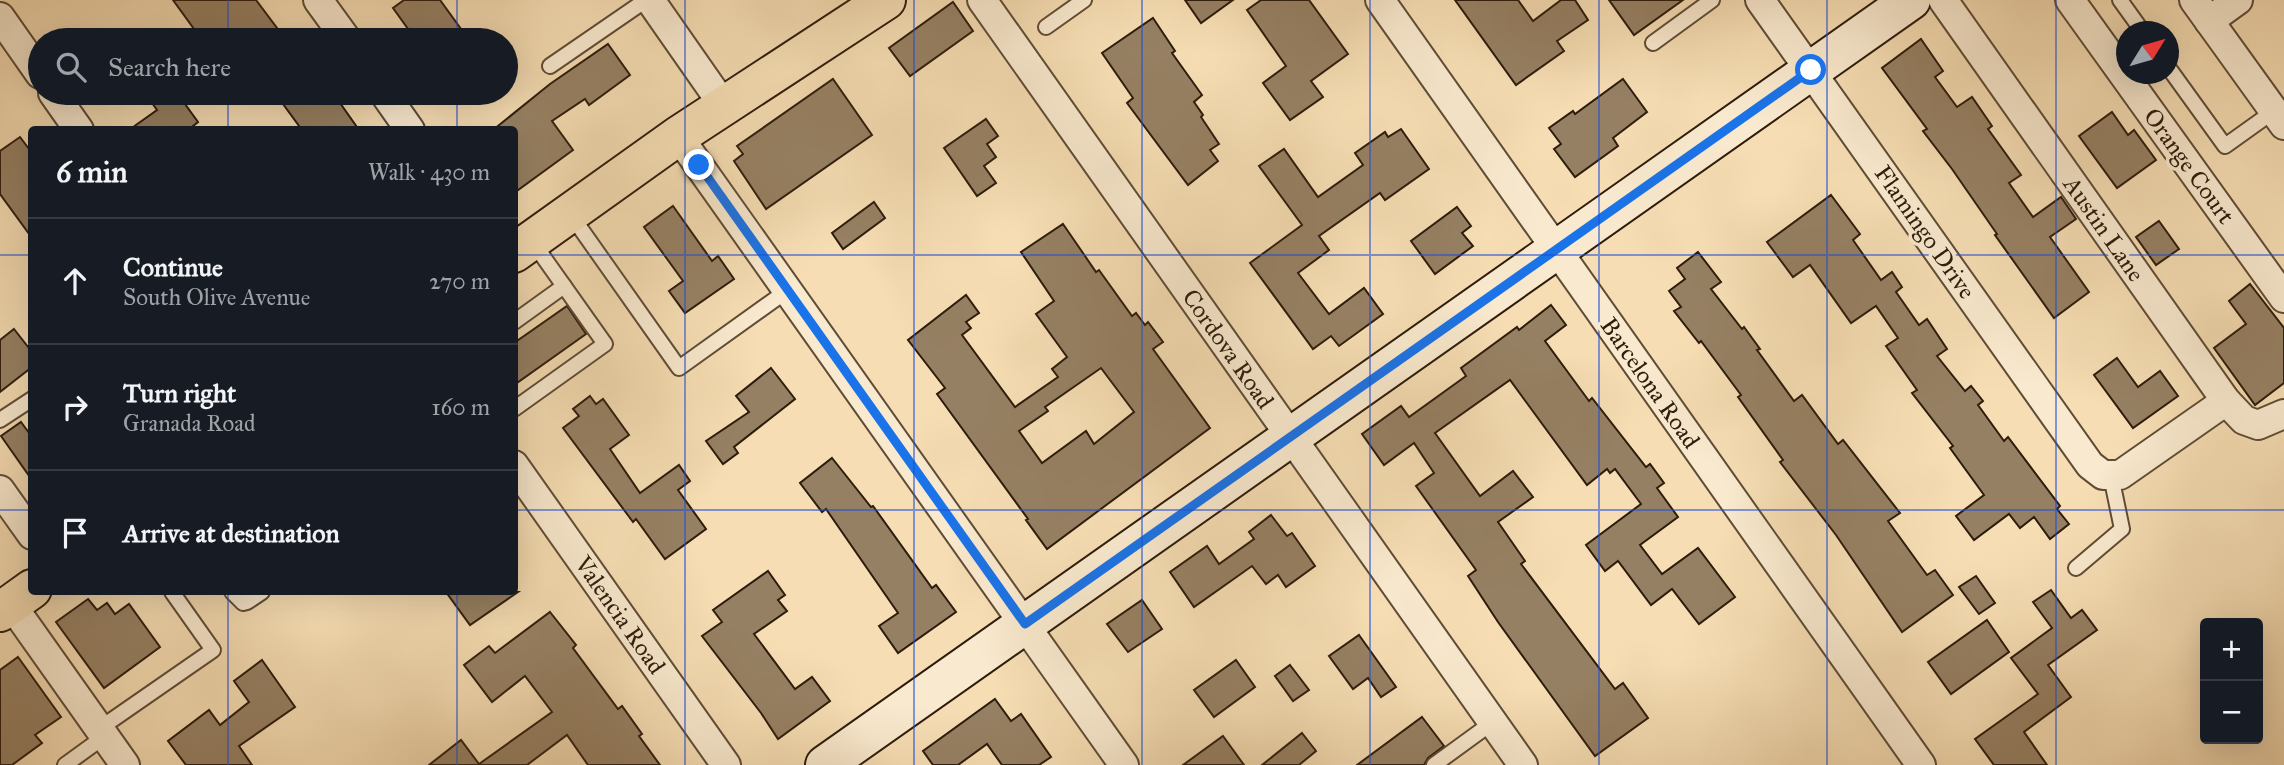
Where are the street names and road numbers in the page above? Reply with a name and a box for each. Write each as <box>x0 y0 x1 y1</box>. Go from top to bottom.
street label: Orange Court <box>2137 102 2241 230</box>
street label: Flamingo Drive <box>1868 159 1982 305</box>
street label: Austin Lane <box>2056 170 2151 287</box>
street label: Cordova Road <box>1176 283 1280 415</box>
street label: Barcelona Road <box>1594 312 1706 454</box>
street label: Valencia Road <box>568 549 672 680</box>

